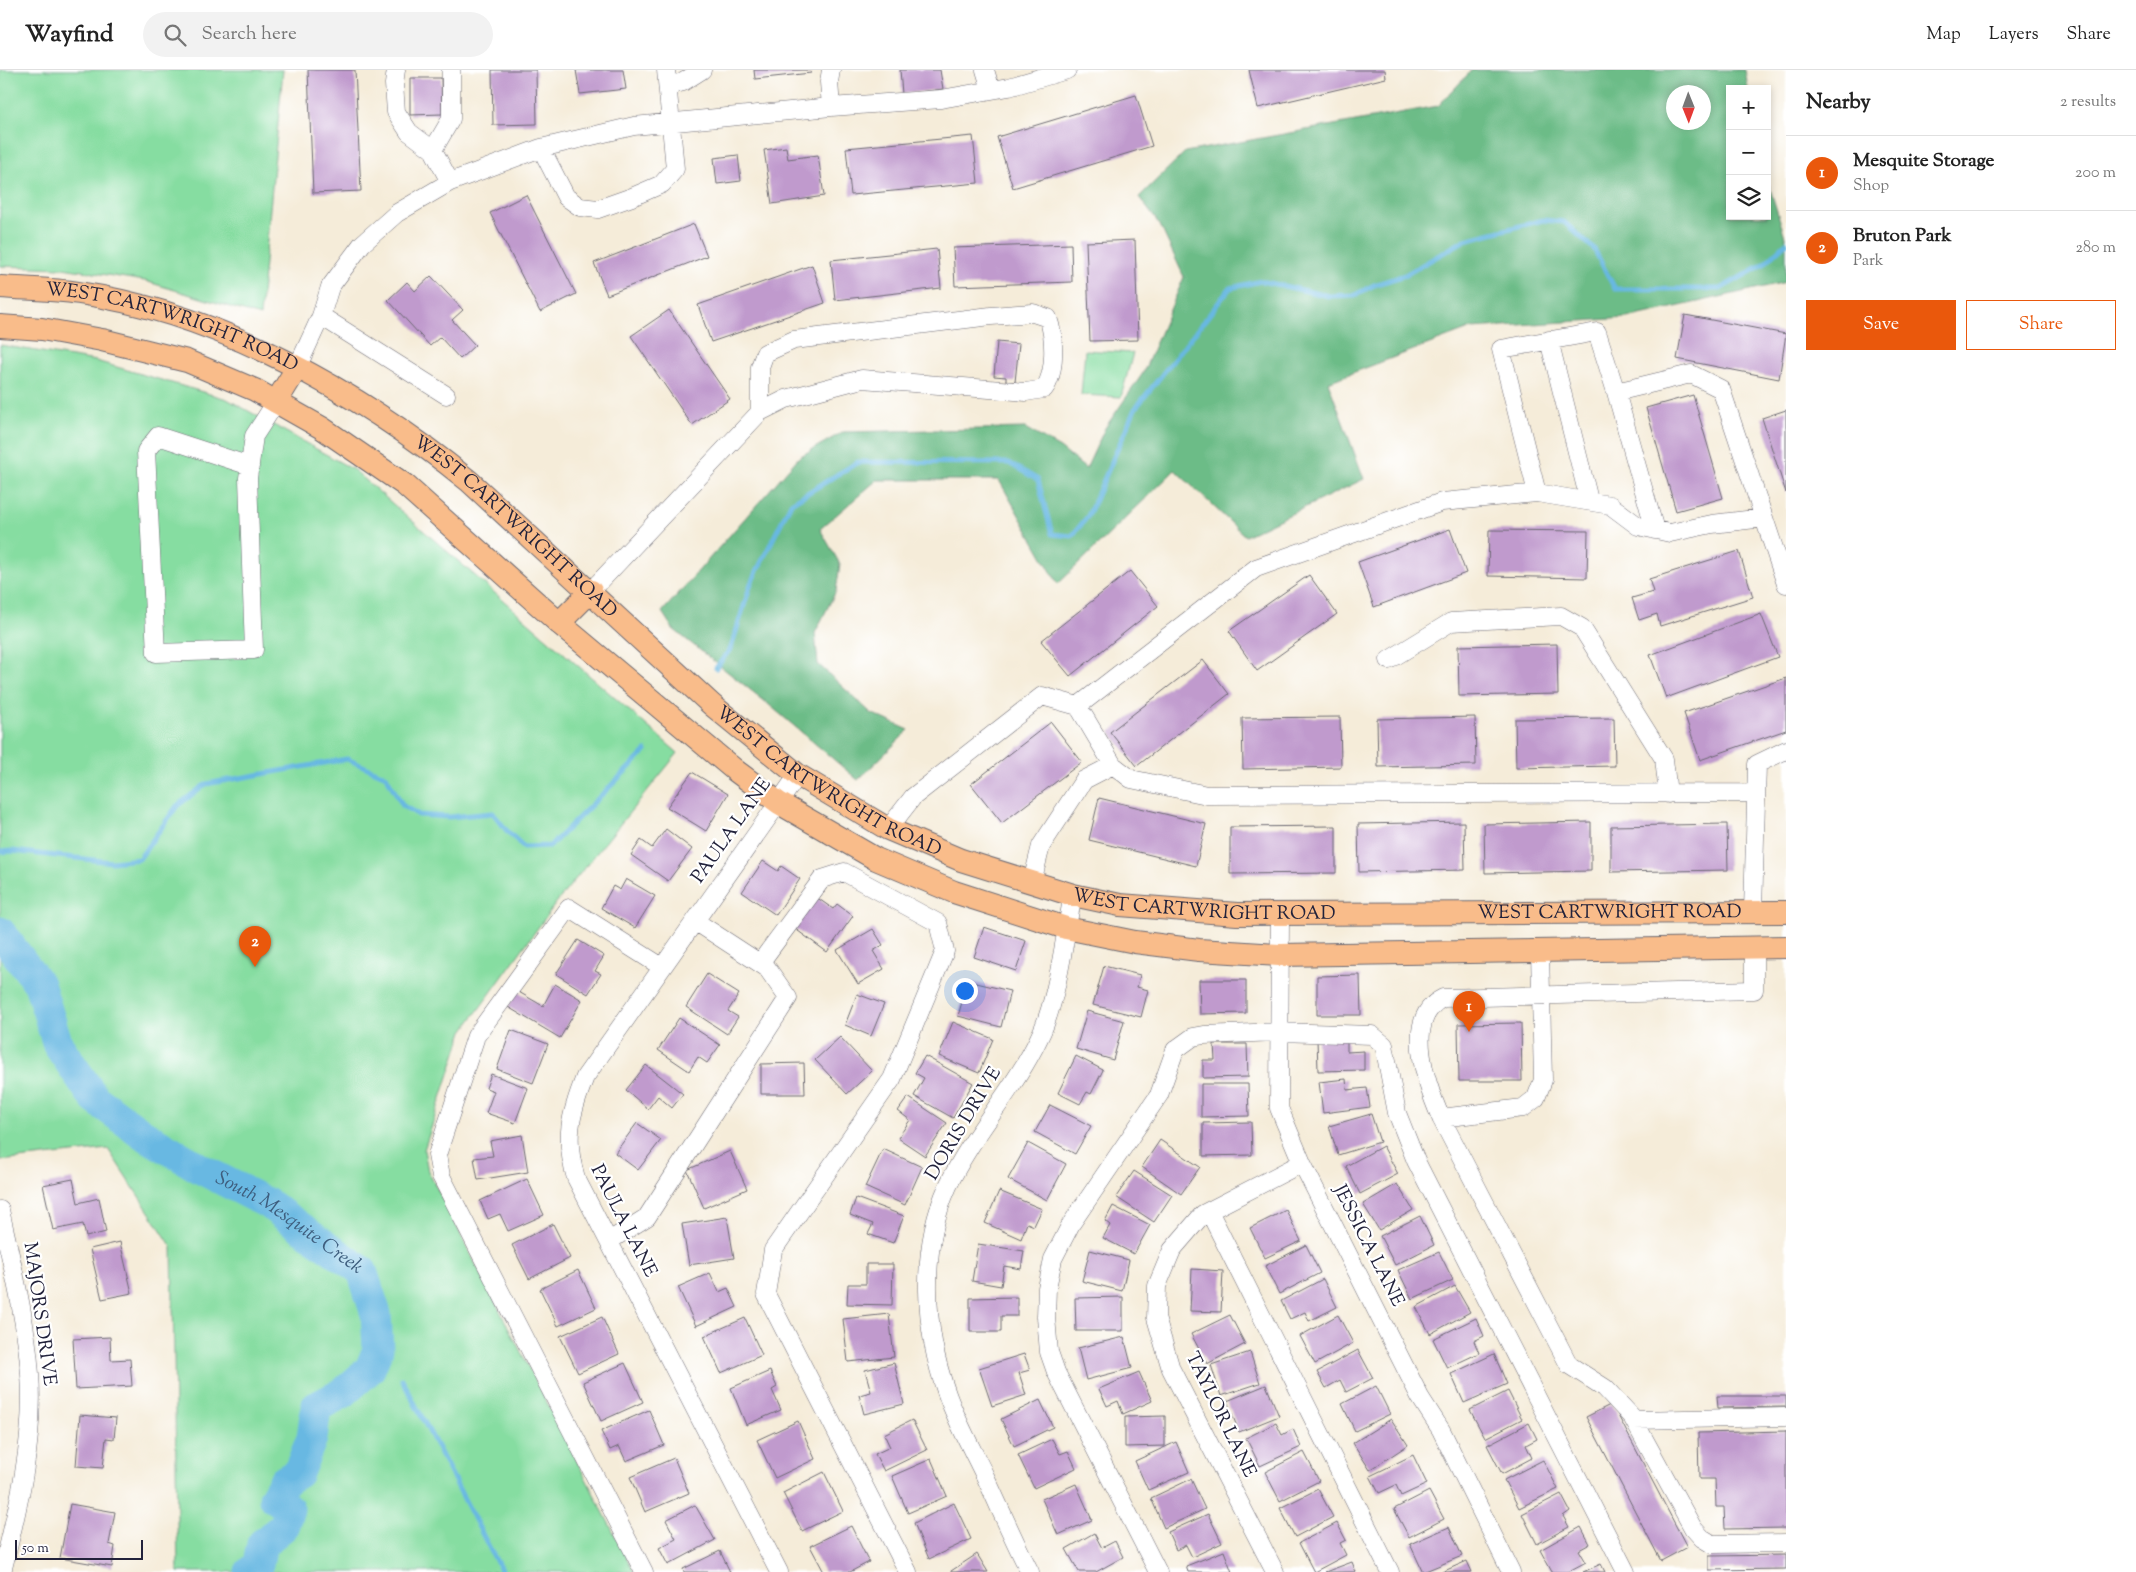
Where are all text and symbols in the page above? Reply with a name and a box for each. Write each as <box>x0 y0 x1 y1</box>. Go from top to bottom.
search box <box>143 12 493 57</box>
text: Wayfind <box>25 18 113 52</box>
icon: search <box>161 21 189 49</box>
text: Search here <box>201 21 297 48</box>
text: Map <box>1926 22 1961 48</box>
text: Layers <box>1989 22 2039 48</box>
text: Share <box>2067 22 2111 48</box>
north arrow <box>1666 85 1711 130</box>
map controls <box>1726 85 1771 220</box>
button: + <box>1726 85 1771 130</box>
text: Nearby <box>1806 88 1871 118</box>
text: 2 results <box>2060 91 2116 114</box>
button: − <box>1726 130 1771 175</box>
text: Mesquite Storage <box>1853 148 1994 175</box>
text: 1 <box>1819 162 1825 185</box>
text: 200 m <box>2075 162 2116 185</box>
button: layers <box>1726 175 1771 220</box>
text: Shop <box>1853 175 1889 198</box>
text: Bruton Park <box>1853 223 1952 250</box>
text: 2 <box>1818 237 1826 260</box>
text: 280 m <box>2075 237 2116 260</box>
text: Park <box>1853 250 1884 273</box>
street label: WEST CARTWRIGHT ROAD <box>45 276 303 379</box>
button: Save <box>1806 300 1956 350</box>
button: Share <box>1966 300 2116 350</box>
street label: WEST CARTWRIGHT ROAD <box>408 429 623 624</box>
street label: WEST CARTWRIGHT ROAD <box>710 700 945 864</box>
street label: PAULA LANE <box>686 772 779 889</box>
street label: WEST CARTWRIGHT ROAD <box>1070 882 1336 928</box>
street label: WEST CARTWRIGHT ROAD <box>1477 899 1742 927</box>
pin: 2 <box>239 926 271 967</box>
your location <box>952 978 978 1004</box>
pin: 1 <box>1453 991 1485 1032</box>
street label: DORIS DRIVE <box>919 1062 1009 1186</box>
street label: PAULA LANE <box>583 1160 663 1282</box>
water label: South Mesquite Creek <box>210 1164 369 1282</box>
street label: JESSICA LANE <box>1325 1180 1411 1312</box>
street label: MAJORS DRIVE <box>16 1240 63 1388</box>
street label: TAYLOR LANE <box>1178 1348 1262 1483</box>
scale bar <box>15 1537 142 1560</box>
text: 50 m <box>22 1539 49 1559</box>

